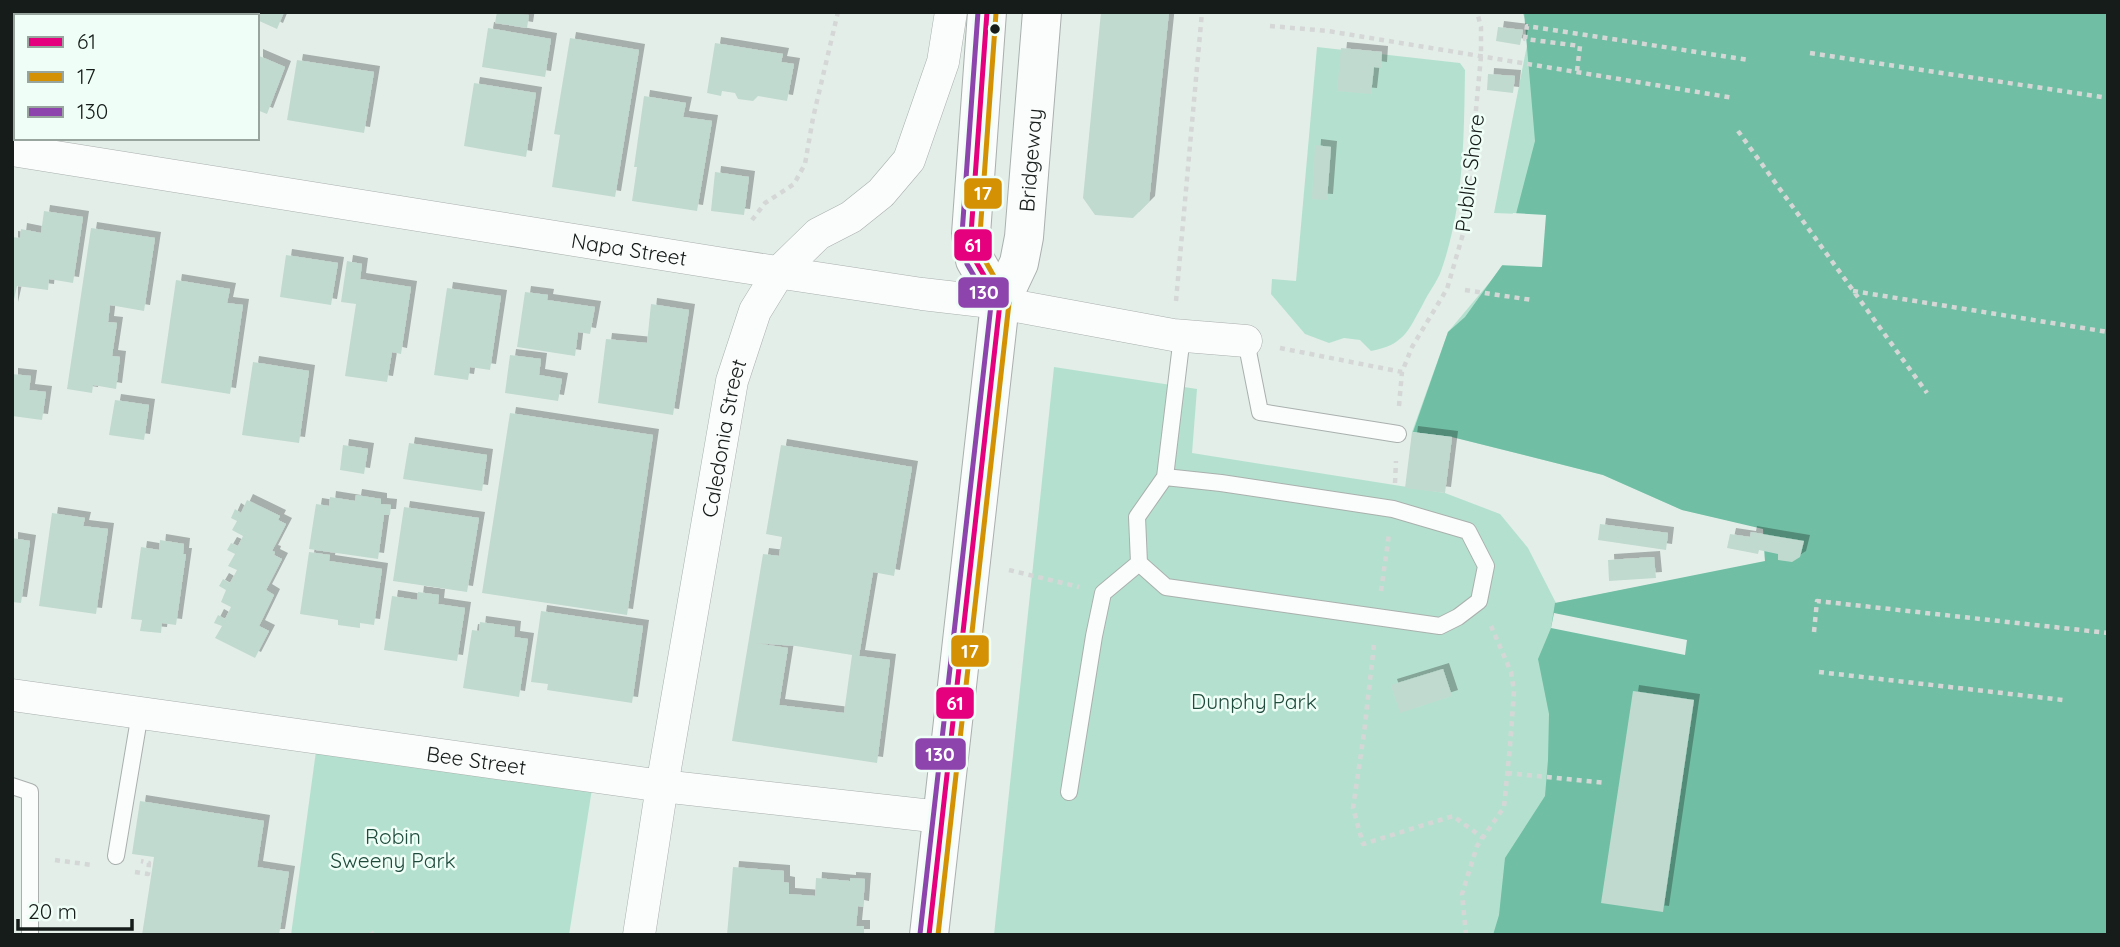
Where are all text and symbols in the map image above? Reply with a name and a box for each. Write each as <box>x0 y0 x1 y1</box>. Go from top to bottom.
legend <box>14 14 259 140</box>
unlabelled marker <box>988 22 1002 36</box>
text: 61 <box>77 28 96 54</box>
text: 17 <box>77 63 96 89</box>
text: 130 <box>77 98 108 124</box>
street label: Bridgeway <box>1013 107 1047 213</box>
street label: Public Shore <box>1449 112 1489 234</box>
line badge: 17 <box>963 177 1003 210</box>
text: 17 <box>974 181 992 205</box>
street label: Napa Street <box>569 227 689 271</box>
line badge: 61 <box>953 228 993 262</box>
text: 61 <box>964 233 982 257</box>
line badge: 130 <box>957 276 1010 309</box>
text: 130 <box>969 280 999 304</box>
street label: Caledonia Street <box>696 355 751 519</box>
line badge: 17 <box>950 634 990 668</box>
text: 17 <box>961 639 979 663</box>
line badge: 61 <box>935 686 975 720</box>
park label: Dunphy Park <box>1191 688 1317 714</box>
text: 61 <box>946 691 964 715</box>
line badge: 130 <box>914 737 967 771</box>
street label: Bee Street <box>425 740 528 780</box>
text: 130 <box>925 742 955 766</box>
park label: Robin Sweeny Park <box>330 823 456 873</box>
scale bar <box>18 888 131 932</box>
text: 20 m <box>28 898 77 924</box>

